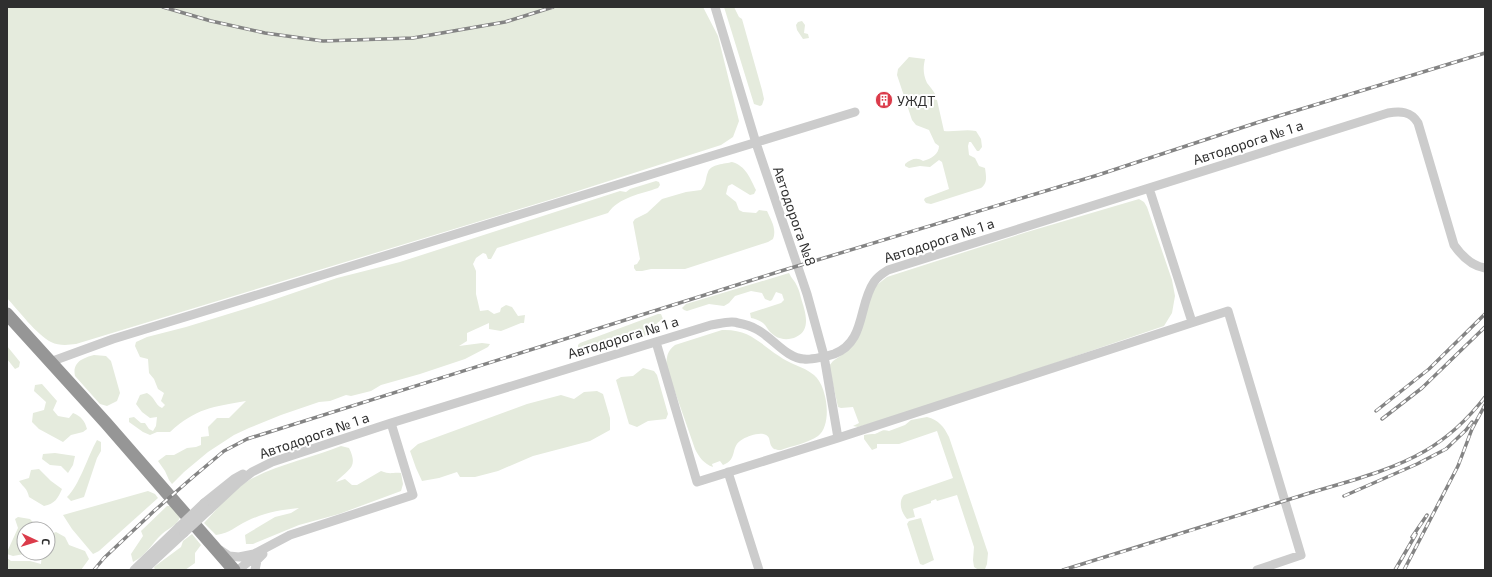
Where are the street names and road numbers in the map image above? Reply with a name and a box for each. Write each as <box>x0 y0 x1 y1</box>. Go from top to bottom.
street label: Автодорога № 1 а <box>1191 116 1305 168</box>
street label: Автодорога №8 <box>770 164 820 268</box>
street label: Автодорога № 1 а <box>882 214 996 266</box>
street label: Автодорога № 1 а <box>565 312 681 362</box>
street label: Автодорога № 1 а <box>257 408 371 462</box>

